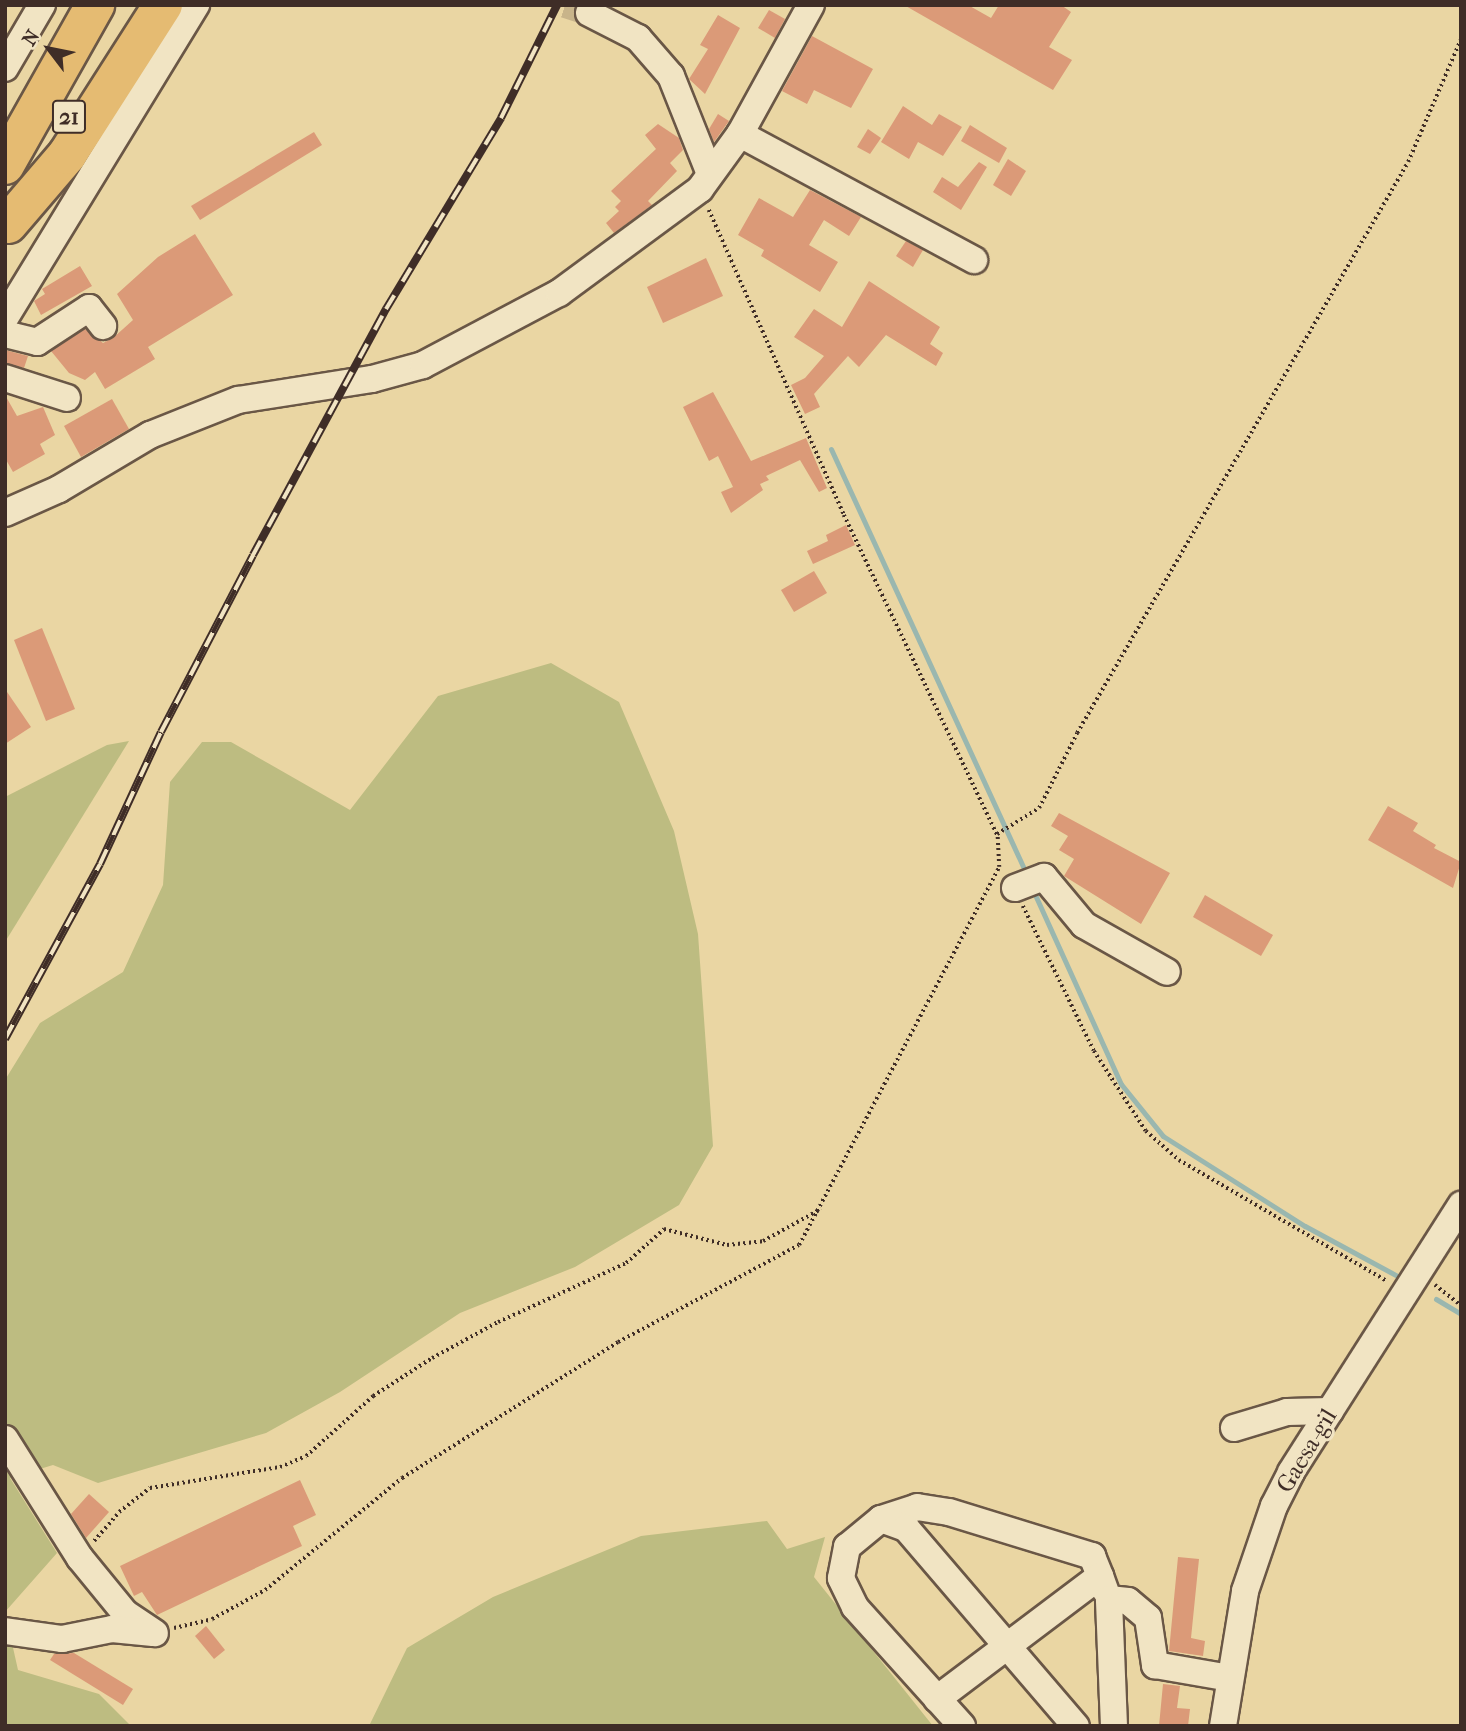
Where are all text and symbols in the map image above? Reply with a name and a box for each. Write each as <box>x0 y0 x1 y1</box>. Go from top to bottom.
north arrow <box>14 14 84 84</box>
text: N <box>18 26 44 50</box>
road number: 21 <box>52 98 86 136</box>
street label: Gaesa-gil <box>1271 1404 1343 1498</box>

